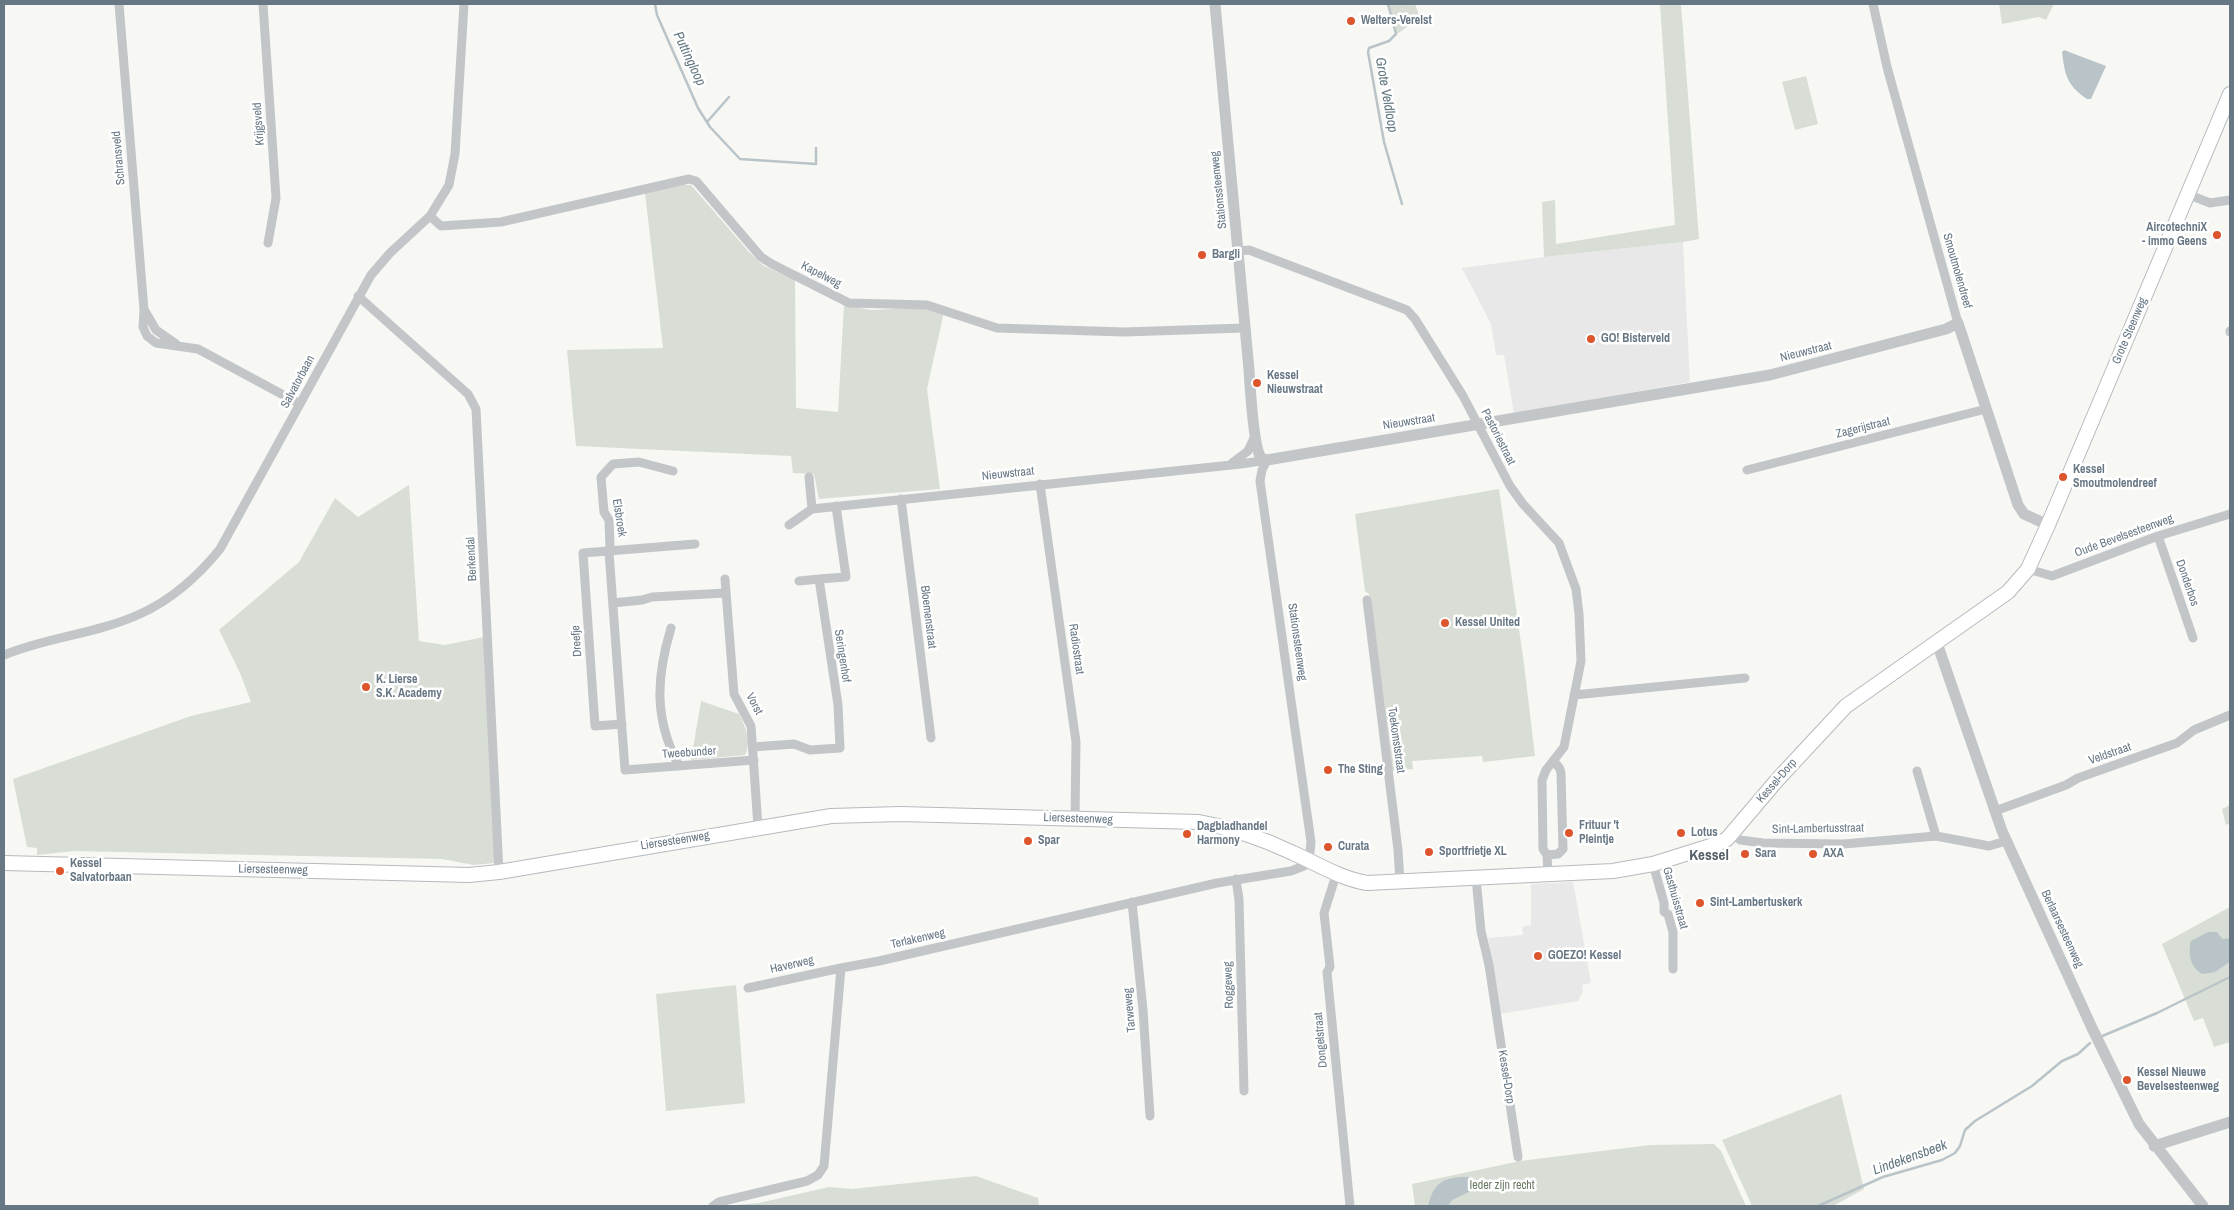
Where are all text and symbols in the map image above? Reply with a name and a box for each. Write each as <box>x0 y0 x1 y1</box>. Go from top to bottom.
place label: Welters-Verelst <box>1361 14 1432 28</box>
marker: Welters-Verelst <box>1345 15 1357 27</box>
water label: Puttingloop <box>669 29 709 89</box>
water label: Grote Veldloop <box>1371 56 1401 134</box>
street label: Krijgsveld <box>250 102 268 146</box>
street label: Schransveld <box>109 130 129 186</box>
street label: Stationssteenweg <box>1208 150 1230 230</box>
place label: AircotechniX - immo Geens <box>2142 221 2207 249</box>
marker: AircotechniX - immo Geens <box>2211 229 2223 241</box>
street label: Smoutmolendreef <box>1939 232 1975 310</box>
place label: Bargli <box>1212 248 1240 262</box>
marker: Bargli <box>1196 249 1208 261</box>
street label: Kapelweg <box>798 259 844 291</box>
street label: Grote Steenweg <box>2109 295 2151 367</box>
place label: GO! Bisterveld <box>1601 332 1670 346</box>
marker: GO! Bisterveld <box>1585 333 1597 345</box>
street label: Nieuwstraat <box>1779 339 1833 365</box>
street label: Salvatorbaan <box>278 353 318 411</box>
place label: Kessel Nieuwstraat <box>1267 369 1323 397</box>
marker: Kessel Nieuwstraat <box>1251 377 1263 389</box>
street label: Pastoriestraat <box>1478 406 1518 468</box>
street label: Nieuwstraat <box>1382 411 1436 433</box>
street label: Zagerijstraat <box>1834 414 1892 442</box>
place label: Kessel Smoutmolendreef <box>2073 463 2157 491</box>
street label: Nieuwstraat <box>981 464 1035 484</box>
marker: Kessel Smoutmolendreef <box>2057 471 2069 483</box>
street label: Elsbroek <box>609 498 629 538</box>
street label: Oude Bevelsesteenweg <box>2073 511 2175 561</box>
street label: Berkendal <box>464 537 480 581</box>
street label: Donderbos <box>2172 558 2202 608</box>
street label: Bloemenstraat <box>917 585 939 649</box>
street label: Stationssteenweg <box>1284 602 1310 682</box>
place label: Kessel United <box>1455 616 1520 630</box>
marker: Kessel United <box>1439 617 1451 629</box>
street label: Radiostraat <box>1065 623 1087 675</box>
street label: Dreefje <box>569 625 585 657</box>
street label: Seringenhof <box>831 628 853 684</box>
place label: K. Lierse S.K. Academy <box>376 673 442 701</box>
marker: K. Lierse S.K. Academy <box>360 681 372 693</box>
street label: Vorst <box>742 691 766 717</box>
street label: Toekomststraat <box>1384 706 1408 774</box>
street label: Veldstraat <box>2087 740 2133 768</box>
street label: Tweebunder <box>661 744 717 762</box>
street label: Kessel-Dorp <box>1754 756 1800 806</box>
place label: The Sting <box>1338 763 1383 777</box>
marker: The Sting <box>1322 764 1334 776</box>
street label: Liersesteenweg <box>1043 811 1113 827</box>
place label: Frituur 't Pleintje <box>1579 819 1619 847</box>
place label: Dagbladhandel Harmony <box>1197 820 1268 848</box>
street label: Sint-Lambertusstraat <box>1772 821 1864 837</box>
place label: Lotus <box>1691 826 1718 840</box>
marker: Frituur 't Pleintje <box>1563 827 1575 839</box>
marker: Lotus <box>1675 827 1687 839</box>
street label: Liersesteenweg <box>640 828 710 854</box>
marker: Dagbladhandel Harmony <box>1181 828 1193 840</box>
place label: Spar <box>1038 834 1060 848</box>
marker: Spar <box>1022 835 1034 847</box>
place label: Curata <box>1338 840 1369 854</box>
marker: Curata <box>1322 841 1334 853</box>
place label: Sportfrietje XL <box>1439 845 1507 859</box>
marker: Sportfrietje XL <box>1423 846 1435 858</box>
district label: Kessel <box>1689 847 1729 865</box>
place label: Sara <box>1755 847 1776 861</box>
place label: AXA <box>1823 847 1844 861</box>
marker: Sara <box>1739 848 1751 860</box>
marker: AXA <box>1807 848 1819 860</box>
place label: Kessel Salvatorbaan <box>70 857 132 885</box>
street label: Liersesteenweg <box>238 862 308 878</box>
marker: Kessel Salvatorbaan <box>54 865 66 877</box>
street label: Gasthuisstraat <box>1659 865 1691 931</box>
street label: Berlaarsesteenweg <box>2038 888 2086 970</box>
place label: Sint-Lambertuskerk <box>1710 896 1802 910</box>
marker: Sint-Lambertuskerk <box>1694 897 1706 909</box>
street label: Terlakenweg <box>889 926 947 952</box>
place label: GOEZO! Kessel <box>1548 949 1621 963</box>
marker: GOEZO! Kessel <box>1532 950 1544 962</box>
street label: Haverweg <box>769 953 815 977</box>
street label: Roggeweg <box>1221 961 1237 1009</box>
street label: Tarweweg <box>1121 987 1139 1033</box>
street label: Dongelstraat <box>1311 1012 1331 1068</box>
street label: Kessel-Dorp <box>1495 1049 1517 1105</box>
place label: Kessel Nieuwe Bevelsesteenweg <box>2137 1066 2219 1094</box>
marker: Kessel Nieuwe Bevelsesteenweg <box>2121 1074 2133 1086</box>
water label: Lindekensbeek <box>1871 1137 1949 1179</box>
park label: Ieder zijn recht <box>1469 1179 1535 1193</box>

